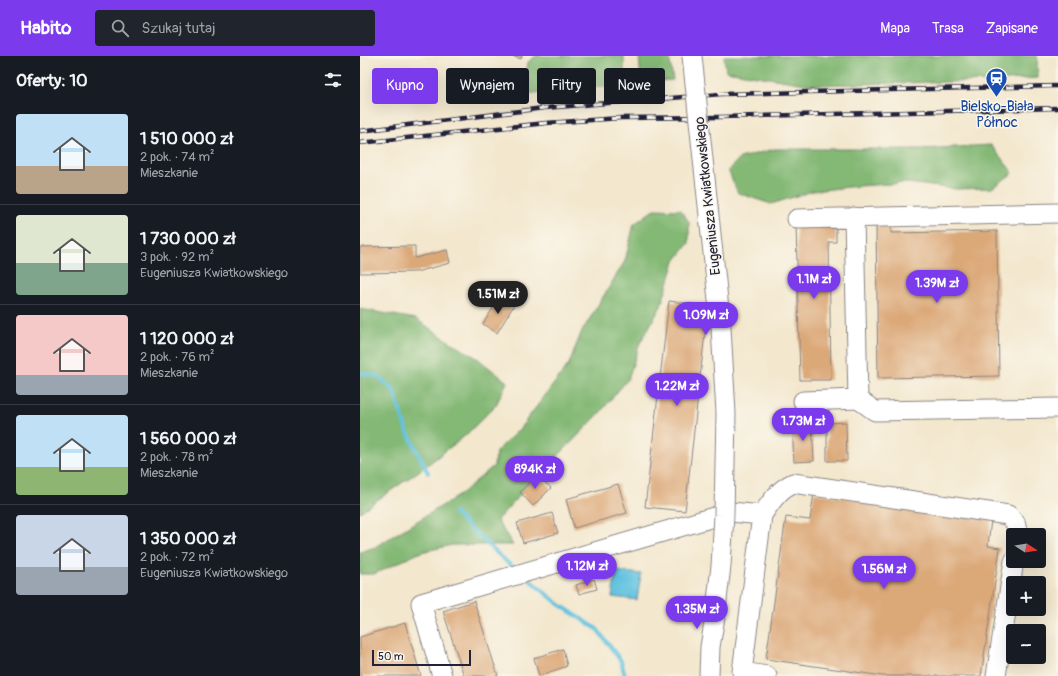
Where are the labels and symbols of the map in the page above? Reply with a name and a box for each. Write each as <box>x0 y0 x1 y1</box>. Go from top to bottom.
station icon: Bielsko-Biała Północ <box>984 65 1010 98</box>
place label: Bielsko-Biała Północ <box>960 98 1034 131</box>
street label: Eugeniusza Kwiatkowskiego <box>691 115 724 276</box>
pin: 1.1M zł <box>777 266 851 300</box>
pin: 1.39M zł <box>896 270 978 304</box>
pin: 1.51M zł <box>457 281 539 315</box>
pin: 1.09M zł <box>665 302 747 336</box>
pin: 1.22M zł <box>636 373 718 407</box>
pin: 1.73M zł <box>762 408 844 442</box>
pin: 894K zł <box>498 456 572 490</box>
north arrow <box>1006 528 1046 568</box>
pin: 1.12M zł <box>546 553 628 587</box>
pin: 1.56M zł <box>843 556 925 590</box>
pin: 1.35M zł <box>656 596 738 630</box>
scale bar <box>372 648 471 667</box>

